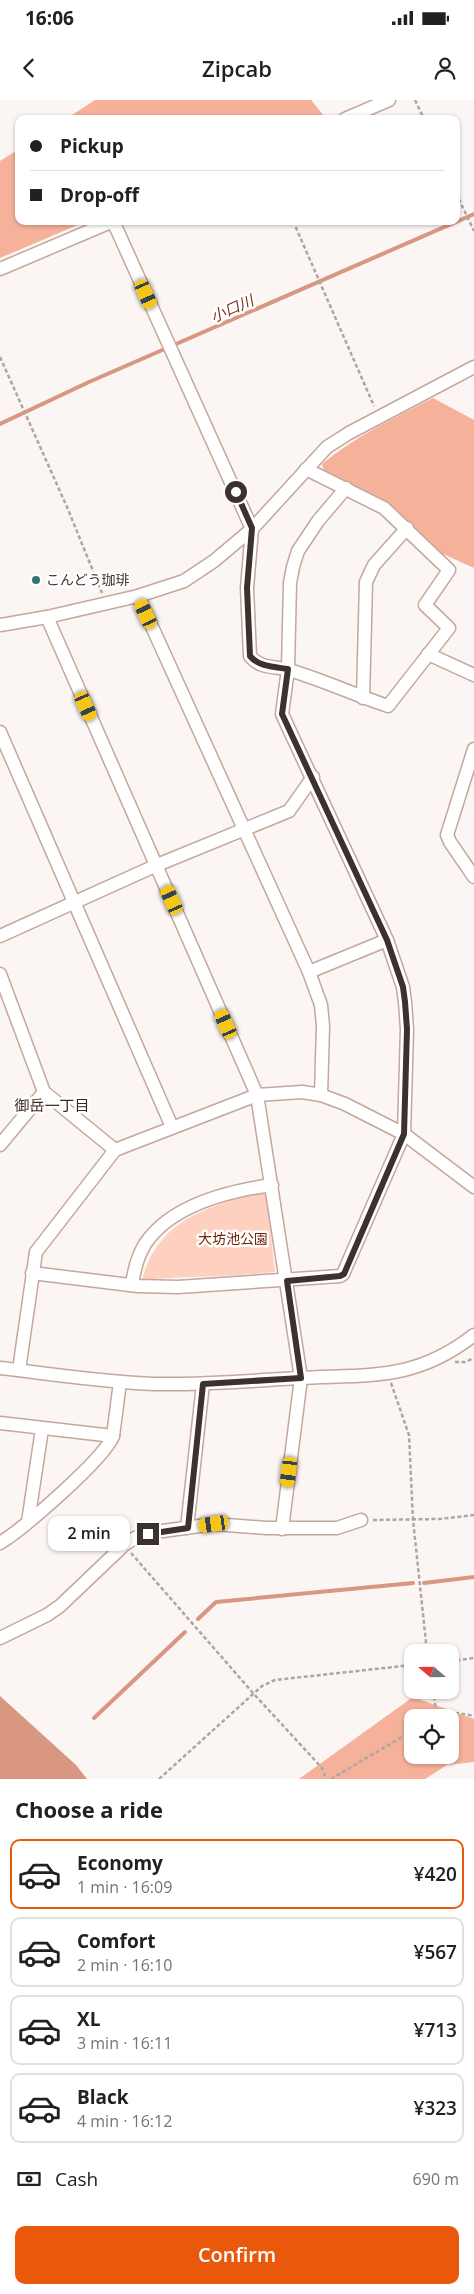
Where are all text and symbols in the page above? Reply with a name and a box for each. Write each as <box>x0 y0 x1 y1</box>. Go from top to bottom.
text: 16:06 <box>25 5 74 31</box>
text: Zipcab <box>202 53 272 83</box>
icon: back <box>15 54 43 82</box>
icon: person <box>431 54 459 82</box>
text: Pickup <box>60 133 124 159</box>
text: Drop-off <box>60 182 139 208</box>
car <box>133 277 158 311</box>
water label: 小口川 <box>207 289 258 326</box>
route start <box>225 481 247 503</box>
place label: こんどう珈琲 <box>46 570 130 589</box>
marker: こんどう珈琲 <box>30 574 42 586</box>
car <box>132 597 159 631</box>
car <box>73 689 98 723</box>
car <box>159 883 184 917</box>
car <box>213 1007 238 1041</box>
district label: 御岳一丁目 <box>14 1095 90 1115</box>
park label: 大坊池公園 <box>198 1229 268 1248</box>
car <box>279 1456 298 1488</box>
car <box>198 1514 229 1534</box>
callout: 2 min <box>48 1516 130 1552</box>
text: 2 min <box>67 1522 111 1544</box>
route end <box>137 1523 159 1545</box>
north arrow <box>404 1644 459 1699</box>
map controls <box>404 1644 459 1764</box>
button: locate <box>404 1709 459 1764</box>
text: Choose a ride <box>15 1794 163 1824</box>
text: Economy <box>77 1850 163 1876</box>
icon: car <box>17 1852 62 1897</box>
text: ¥420 <box>414 1861 457 1887</box>
text: 1 min · 16:09 <box>77 1876 172 1898</box>
text: Comfort <box>77 1928 156 1954</box>
icon: car <box>17 1930 62 1975</box>
text: ¥567 <box>414 1939 457 1965</box>
text: 2 min · 16:10 <box>77 1954 172 1976</box>
text: XL <box>77 2006 100 2032</box>
icon: car <box>17 2008 62 2053</box>
text: ¥713 <box>414 2017 457 2043</box>
text: 3 min · 16:11 <box>77 2032 172 2054</box>
text: Black <box>77 2084 129 2110</box>
icon: car <box>17 2086 62 2131</box>
text: ¥323 <box>414 2095 457 2121</box>
text: 4 min · 16:12 <box>77 2110 172 2132</box>
icon: cash <box>15 2165 43 2193</box>
text: Cash <box>55 2166 98 2192</box>
text: 690 m <box>413 2168 459 2190</box>
button: Confirm <box>15 2226 459 2284</box>

